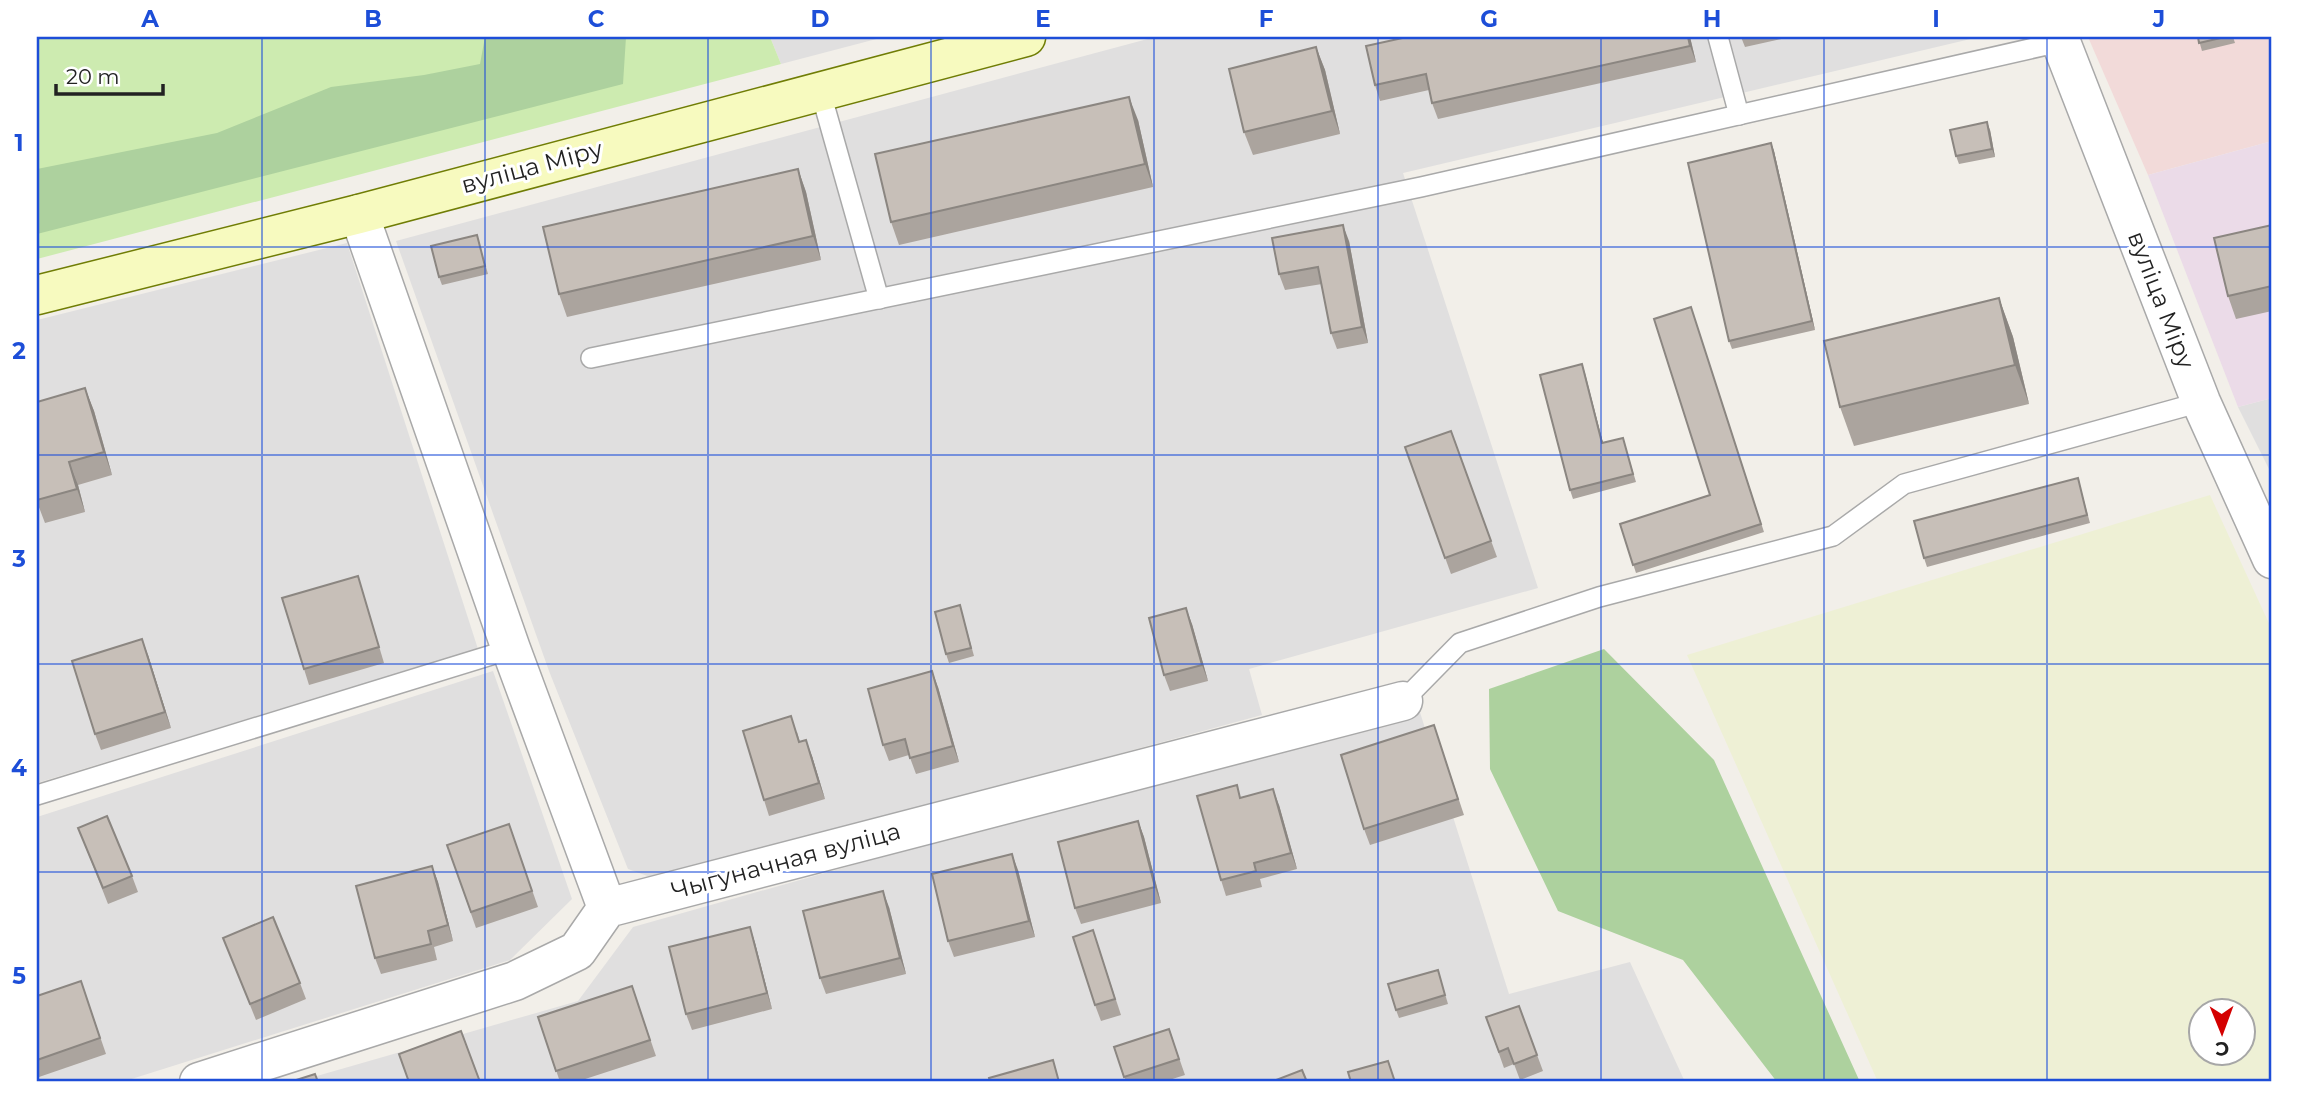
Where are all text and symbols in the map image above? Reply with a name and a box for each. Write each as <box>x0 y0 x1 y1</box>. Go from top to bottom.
text: A <box>140 5 159 33</box>
text: B <box>364 5 382 33</box>
text: C <box>588 5 605 33</box>
text: D <box>811 5 830 33</box>
text: E <box>1035 5 1051 33</box>
text: F <box>1259 5 1274 33</box>
text: G <box>1480 5 1498 33</box>
text: H <box>1703 5 1721 33</box>
text: I <box>1932 5 1940 33</box>
text: J <box>2152 5 2165 33</box>
scale bar <box>56 52 163 96</box>
text: 20 m <box>66 64 120 89</box>
text: 1 <box>14 129 24 157</box>
street label: вуліца Міру <box>458 134 606 199</box>
street label: вуліца Міру <box>2122 227 2201 373</box>
text: 2 <box>12 337 26 365</box>
text: 3 <box>11 545 26 573</box>
text: 4 <box>11 754 27 782</box>
street label: Чыгуначная вуліца <box>668 816 904 905</box>
text: 5 <box>12 962 26 990</box>
north arrow <box>2186 996 2256 1066</box>
text: С <box>2215 1037 2229 1060</box>

